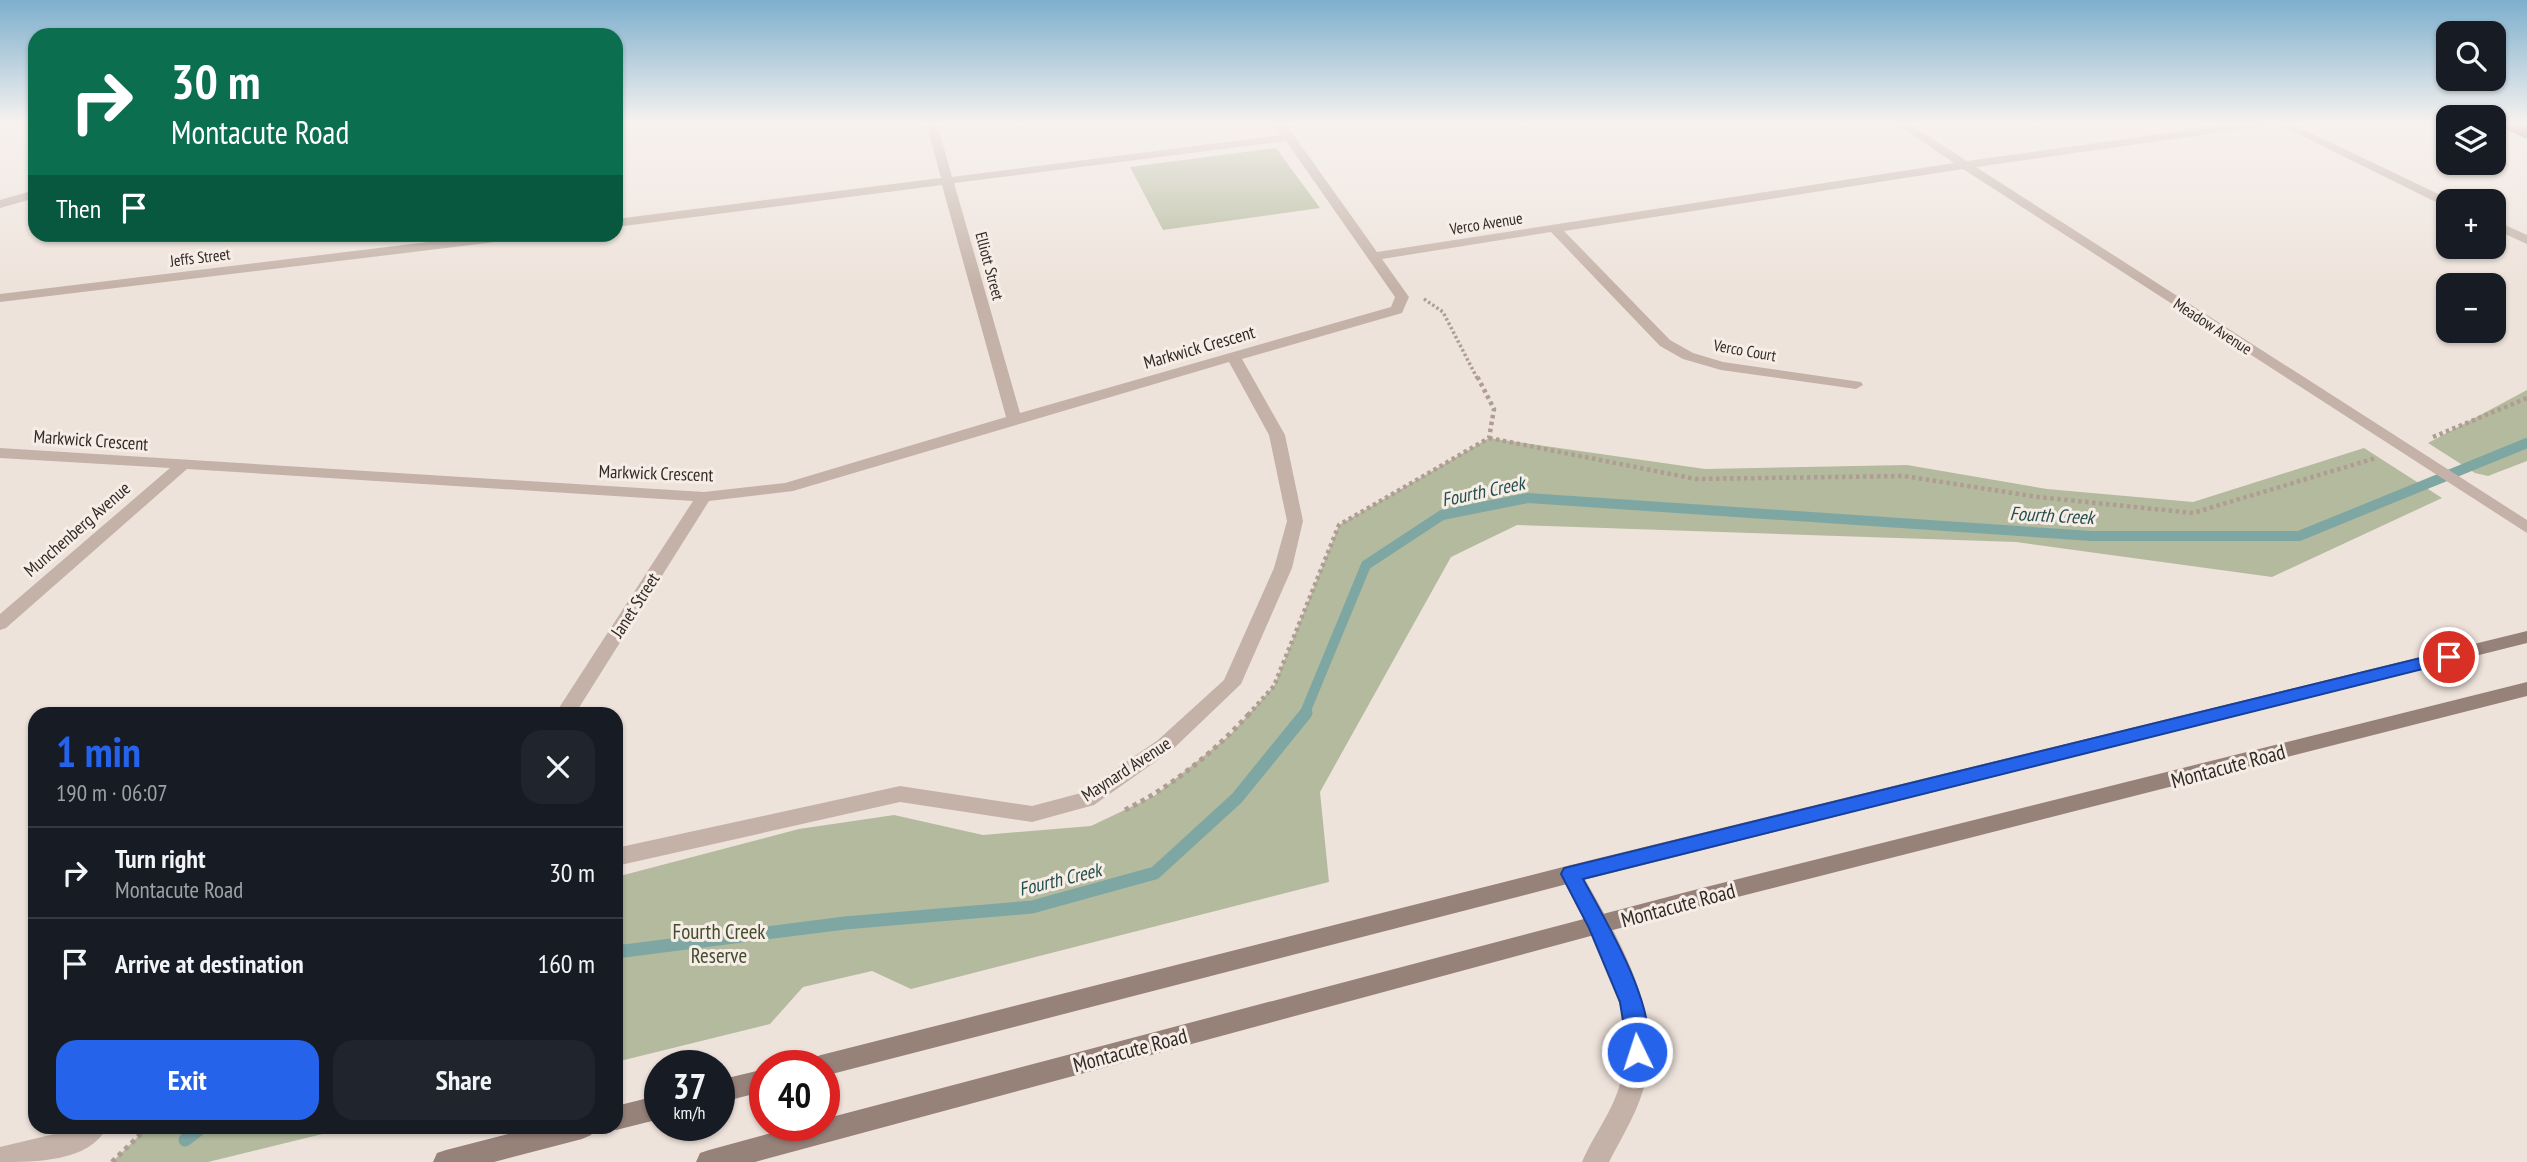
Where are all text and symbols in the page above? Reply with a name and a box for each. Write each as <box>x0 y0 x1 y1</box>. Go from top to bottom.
map controls <box>2436 21 2506 343</box>
button: search <box>2436 21 2506 91</box>
text: 30 m <box>171 49 260 113</box>
icon: right <box>56 56 147 147</box>
button: layers <box>2436 105 2506 175</box>
text: Montacute Road <box>171 111 349 153</box>
icon: arrive <box>115 189 153 227</box>
button: + <box>2436 189 2506 259</box>
text: Then <box>56 192 101 225</box>
street label: Verco Avenue <box>1447 207 1524 239</box>
street label: Elliott Street <box>971 230 1009 303</box>
street label: Jeffs Street <box>168 243 232 271</box>
button: − <box>2436 273 2506 343</box>
street label: Meadow Avenue <box>2170 293 2256 359</box>
street label: Markwick Crescent <box>1141 320 1257 374</box>
street label: Verco Court <box>1711 334 1778 365</box>
street label: Markwick Crescent <box>33 425 149 455</box>
street label: Markwick Crescent <box>598 460 714 486</box>
water label: Fourth Creek <box>1439 470 1529 511</box>
street label: Munchenberg Avenue <box>19 476 135 582</box>
water label: Fourth Creek <box>2009 501 2097 529</box>
street label: Janet Street <box>605 568 665 643</box>
pin <box>2419 627 2479 687</box>
icon: arrive <box>2430 638 2468 676</box>
text: 1 min <box>56 724 141 779</box>
button: close <box>521 730 595 804</box>
street label: Maynard Avenue <box>1077 732 1175 806</box>
street label: Montacute Road <box>2168 738 2288 794</box>
text: 190 m · 06:07 <box>56 778 168 807</box>
text: Turn right <box>115 842 206 875</box>
icon: right <box>56 854 94 892</box>
text: 30 m <box>549 856 595 889</box>
water label: Fourth Creek <box>1016 857 1106 901</box>
text: Montacute Road <box>115 875 243 904</box>
street label: Montacute Road <box>1618 877 1738 933</box>
park label: Fourth Creek Reserve <box>672 918 766 969</box>
icon: arrive <box>56 945 94 983</box>
text: Arrive at destination <box>115 947 304 980</box>
text: 160 m <box>537 947 595 980</box>
position arrow <box>1600 1015 1674 1089</box>
street label: Montacute Road <box>1070 1022 1190 1078</box>
button: Exit <box>56 1040 319 1120</box>
button: Share <box>333 1040 595 1120</box>
speed limit sign: 40 <box>749 1050 840 1141</box>
text: 37 <box>673 1063 706 1109</box>
text: km/h <box>674 1101 705 1124</box>

